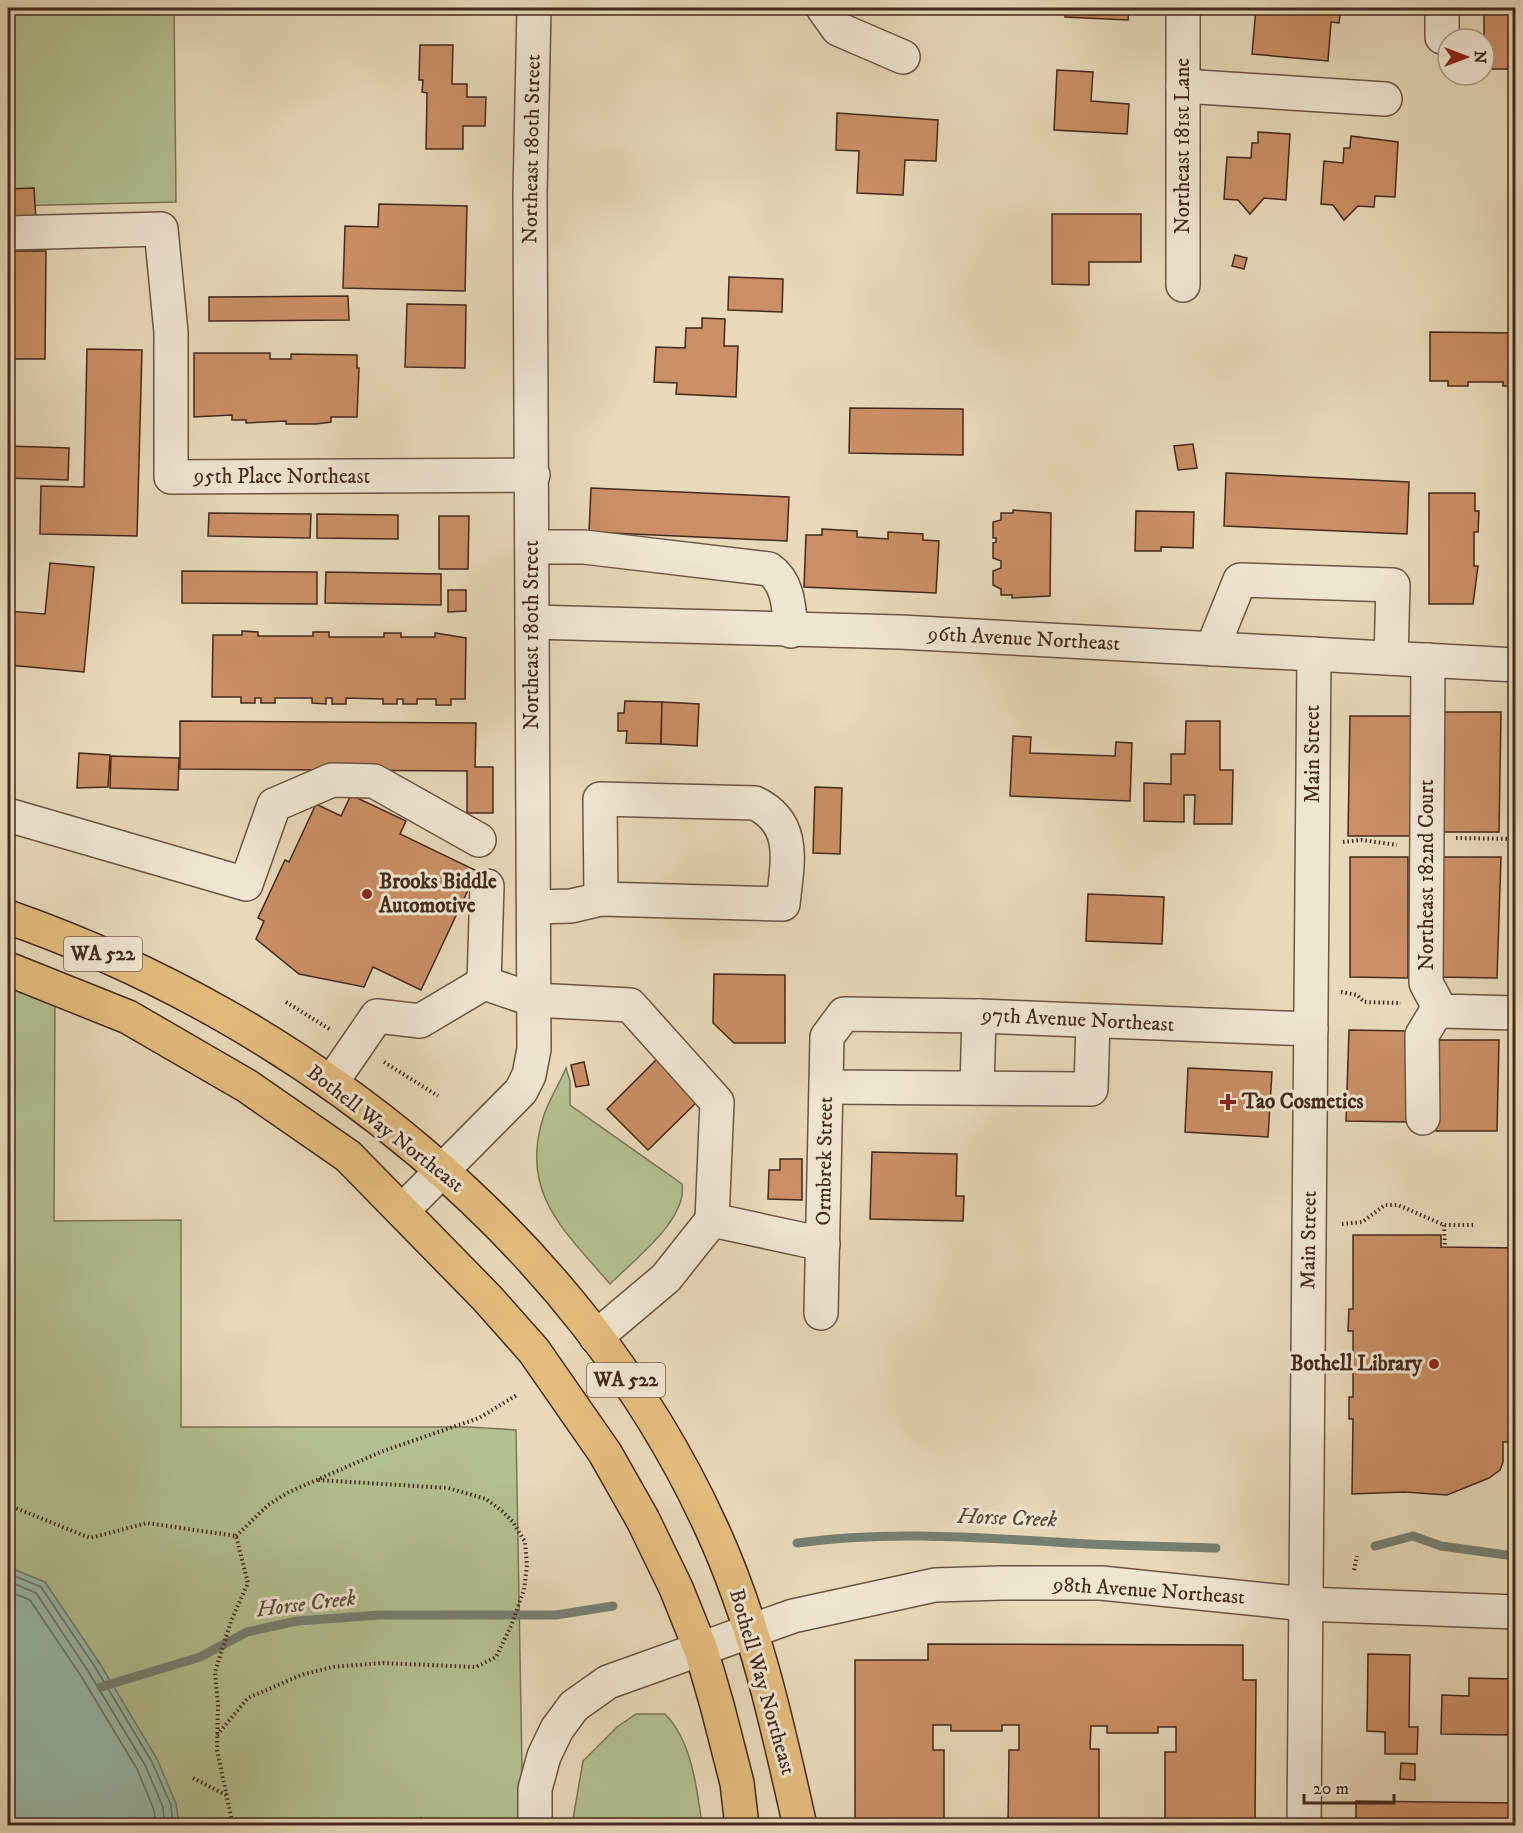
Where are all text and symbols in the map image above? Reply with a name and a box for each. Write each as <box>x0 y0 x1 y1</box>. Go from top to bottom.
north arrow <box>1436 27 1496 87</box>
text: N <box>1470 50 1490 64</box>
street label: Northeast 180th Street <box>517 54 547 244</box>
street label: Northeast 181st Lane <box>1170 58 1196 234</box>
street label: 95th Place Northeast <box>193 464 371 490</box>
street label: Northeast 180th Street <box>519 540 545 730</box>
street label: 96th Avenue Northeast <box>926 621 1121 657</box>
street label: Main Street <box>1300 704 1326 803</box>
street label: Northeast 182nd Court <box>1414 779 1440 971</box>
place label: Brooks Biddle Automotive <box>378 869 497 919</box>
marker: Brooks Biddle Automotive <box>360 887 374 901</box>
road number: WA 522 <box>64 937 142 971</box>
street label: 97th Avenue Northeast <box>980 1002 1175 1038</box>
street label: Bothell Way Northeast <box>301 1060 469 1199</box>
place label: Tao Cosmetics <box>1241 1089 1363 1115</box>
marker: Tao Cosmetics <box>1219 1093 1237 1111</box>
street label: Ormbrek Street <box>811 1096 839 1226</box>
street label: Main Street <box>1295 1190 1323 1290</box>
place label: Bothell Library <box>1290 1351 1423 1377</box>
marker: Bothell Library <box>1427 1357 1441 1371</box>
road number: WA 522 <box>587 1363 665 1397</box>
water label: Horse Creek <box>956 1503 1058 1533</box>
street label: 98th Avenue Northeast <box>1051 1571 1246 1611</box>
water label: Horse Creek <box>254 1584 358 1624</box>
street label: Bothell Way Northeast <box>723 1586 801 1778</box>
scale bar <box>1304 1767 1394 1805</box>
text: 20 m <box>1313 1778 1349 1800</box>

